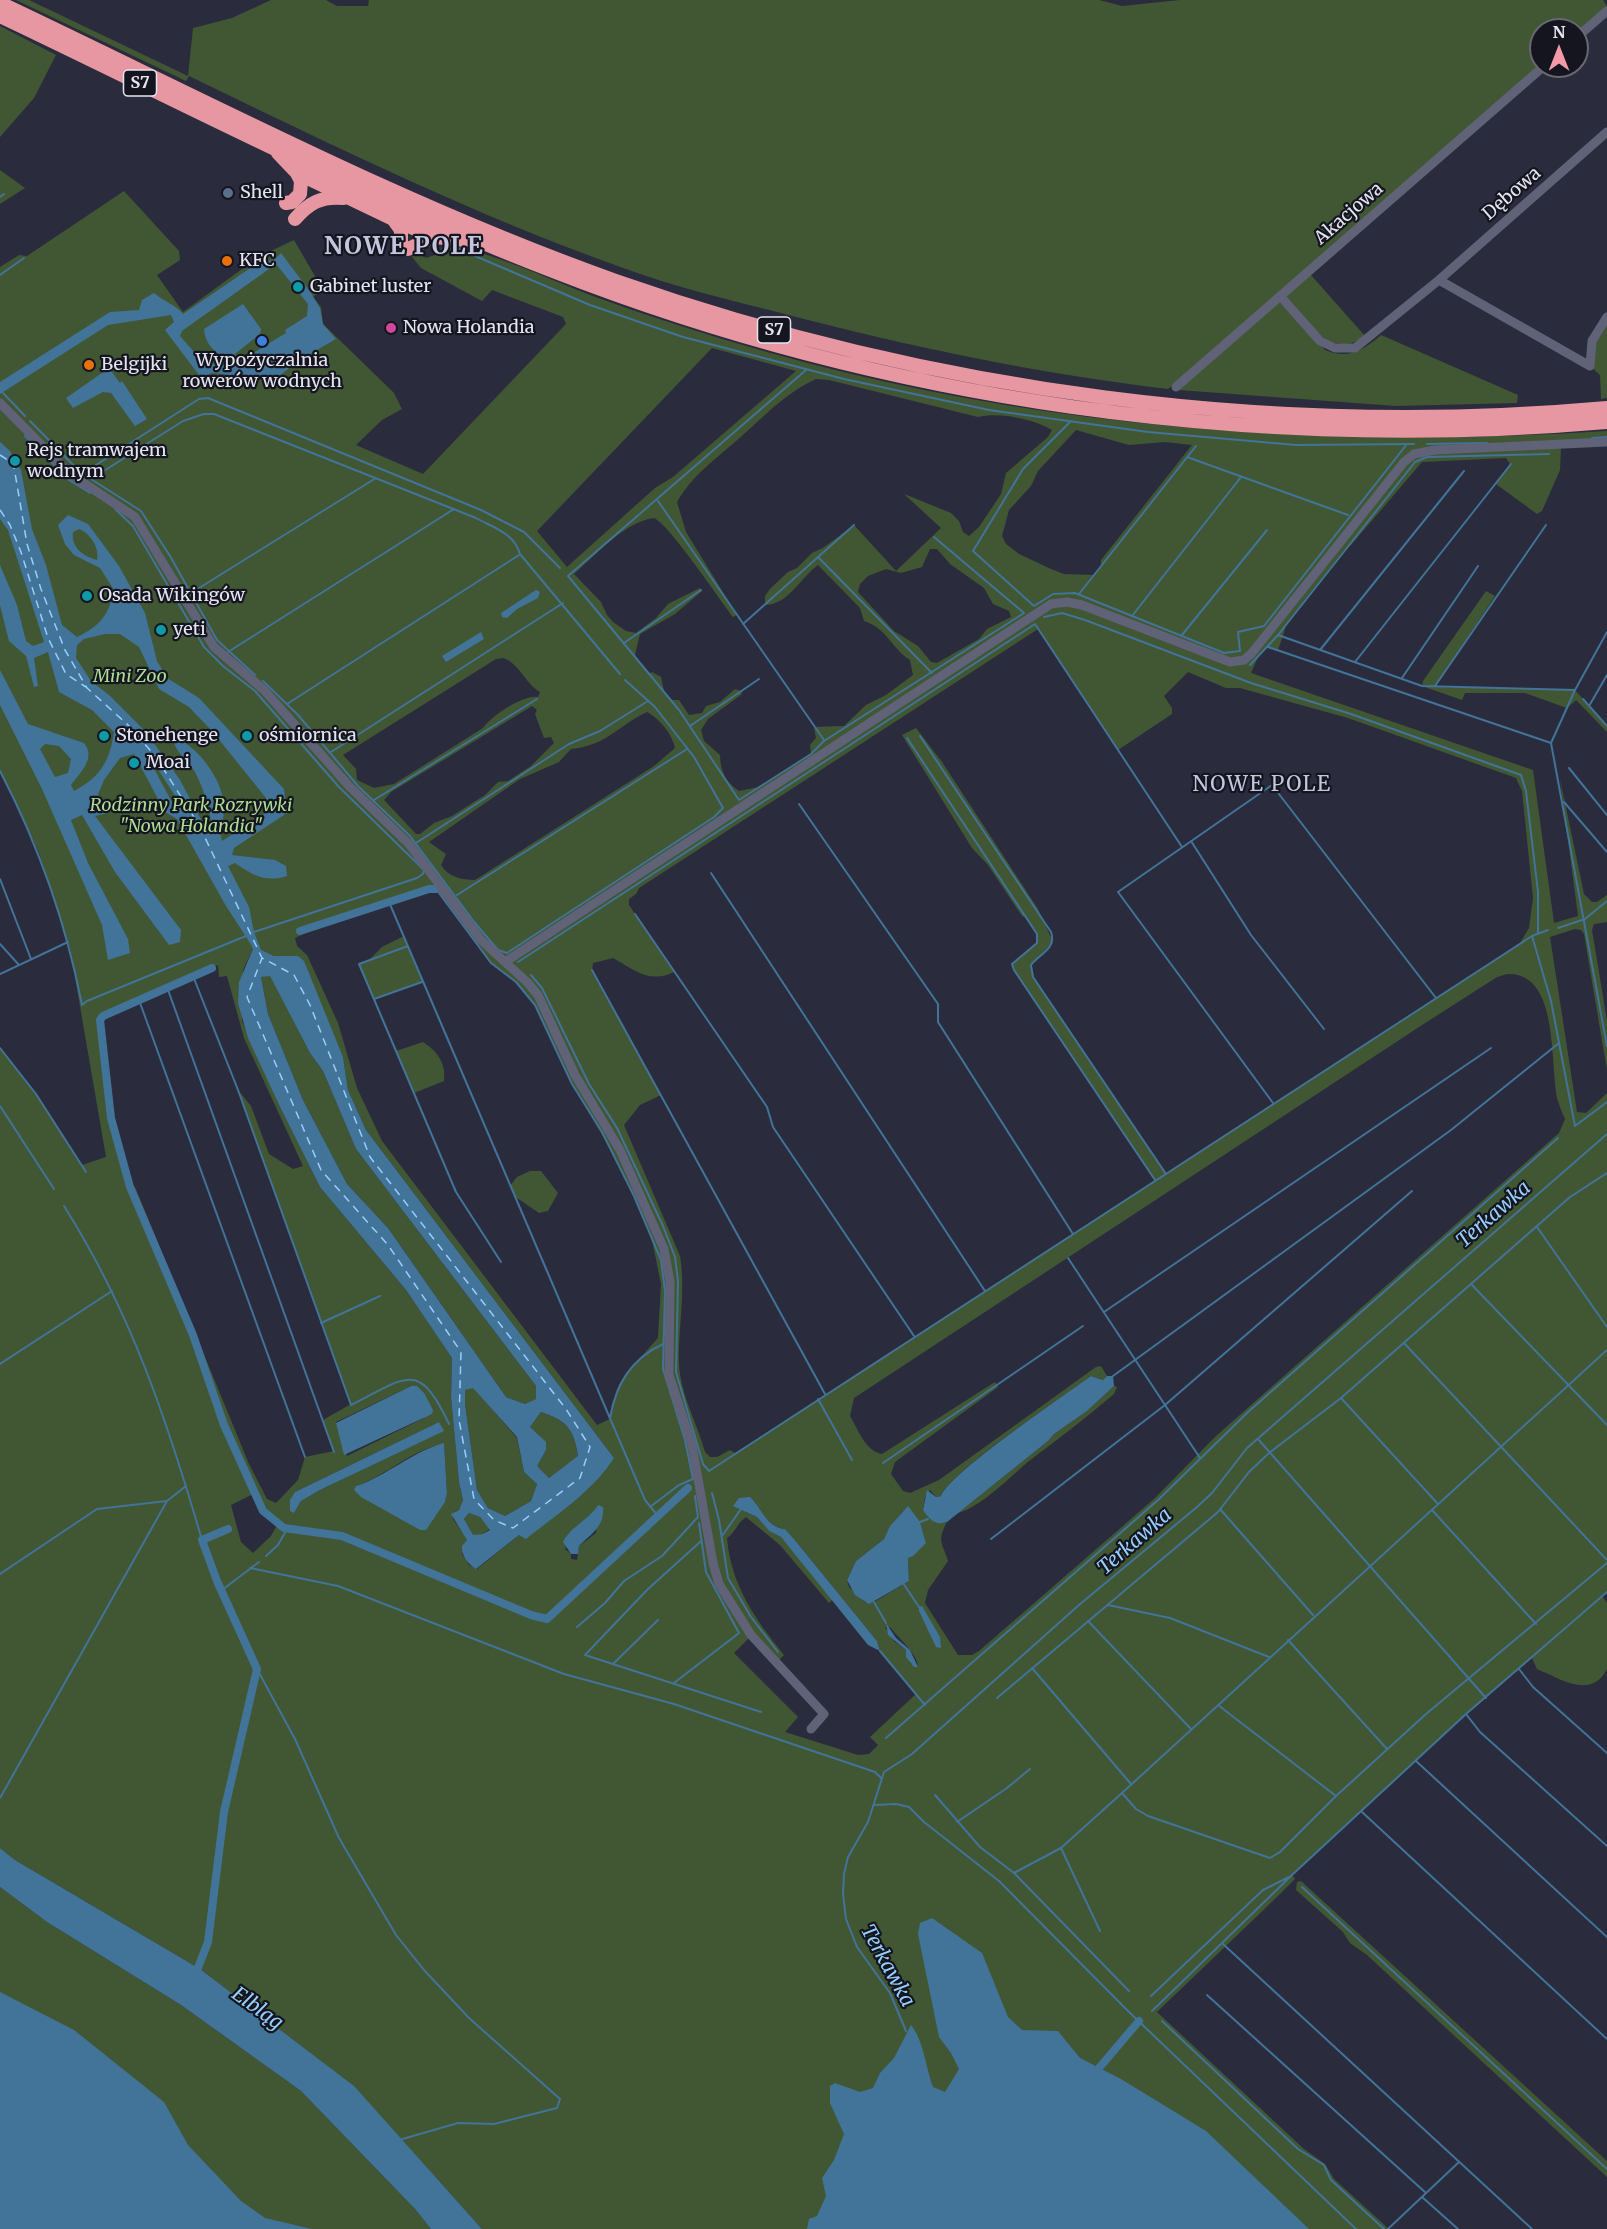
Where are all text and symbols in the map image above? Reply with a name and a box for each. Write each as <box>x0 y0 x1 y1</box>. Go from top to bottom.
north arrow <box>1529 18 1589 78</box>
text: N <box>1553 22 1565 42</box>
road number: S7 <box>124 70 156 96</box>
street label: Dębowa <box>1479 163 1545 225</box>
street label: Akacjowa <box>1310 178 1388 250</box>
place label: Shell <box>240 182 283 204</box>
marker: Shell <box>221 186 235 200</box>
district label: NOWE POLE <box>324 233 484 261</box>
place label: KFC <box>239 250 275 272</box>
marker: KFC <box>220 254 234 268</box>
place label: Gabinet luster <box>310 276 431 298</box>
marker: Gabinet luster <box>291 280 305 294</box>
place label: Nowa Holandia <box>403 317 534 339</box>
road number: S7 <box>758 317 790 343</box>
marker: Nowa Holandia <box>384 321 398 335</box>
marker: Wypożyczalnia rowerów wodnych <box>255 334 269 348</box>
place label: Wypożyczalnia rowerów wodnych <box>182 350 342 392</box>
place label: Belgijki <box>101 354 167 376</box>
marker: Belgijki <box>82 358 96 372</box>
place label: Rejs tramwajem wodnym <box>27 440 167 482</box>
marker: Rejs tramwajem wodnym <box>8 454 22 468</box>
place label: Osada Wikingów <box>99 585 245 607</box>
marker: Osada Wikingów <box>80 589 94 603</box>
place label: yeti <box>173 619 206 641</box>
marker: yeti <box>154 623 168 637</box>
park label: Mini Zoo <box>93 666 167 688</box>
place label: Stonehenge <box>116 725 218 747</box>
place label: ośmiornica <box>259 725 357 747</box>
marker: Stonehenge <box>97 729 111 743</box>
marker: ośmiornica <box>240 729 254 743</box>
place label: Moai <box>146 752 190 774</box>
marker: Moai <box>127 756 141 770</box>
district label: NOWE POLE <box>1192 772 1332 798</box>
park label: Rodzinny Park Rozrywki "Nowa Holandia" <box>90 795 292 838</box>
water label: Terkawka <box>1452 1176 1536 1254</box>
water label: Terkawka <box>1093 1503 1177 1581</box>
water label: Terkawka <box>855 1921 919 2011</box>
water label: Elbląg <box>227 1983 287 2035</box>

